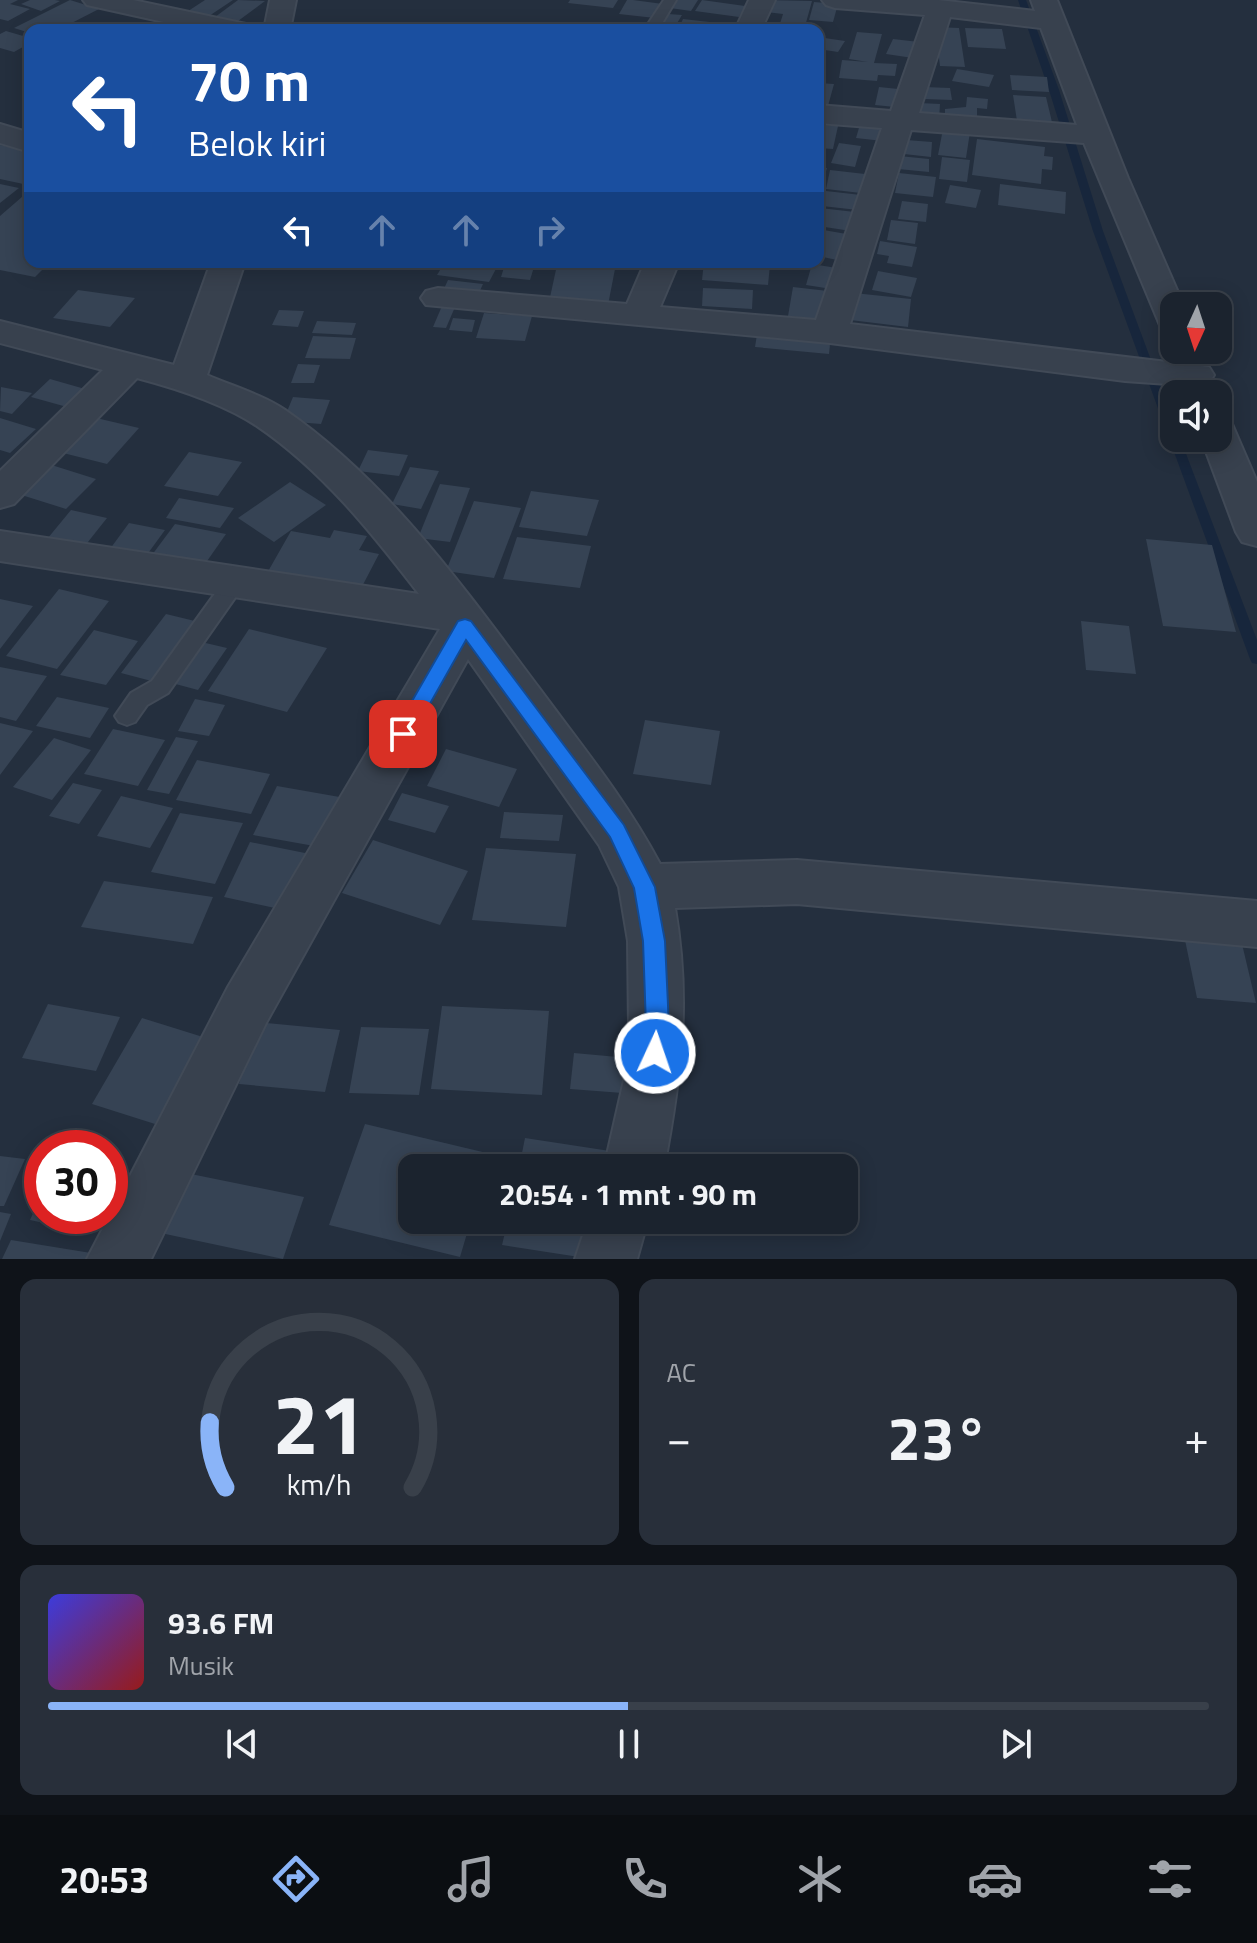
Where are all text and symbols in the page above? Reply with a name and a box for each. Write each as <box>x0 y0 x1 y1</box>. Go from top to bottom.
text: 70 m <box>188 38 310 123</box>
icon: left <box>56 56 160 160</box>
text: Belok kiri <box>188 115 326 170</box>
icon: left <box>276 208 320 252</box>
icon: ahead <box>360 208 404 252</box>
icon: ahead <box>444 208 488 252</box>
icon: right <box>528 208 572 252</box>
north arrow <box>1160 292 1232 364</box>
map controls <box>1160 292 1232 452</box>
button: sound <box>1160 380 1232 452</box>
pin <box>369 700 437 768</box>
icon: arrive <box>381 712 425 756</box>
position arrow <box>613 1011 697 1095</box>
speed limit sign: 30 <box>24 1130 128 1234</box>
text: 20:54 · 1 mnt · 90 m <box>499 1171 757 1217</box>
text: AC <box>667 1353 696 1392</box>
text: 21 <box>273 1360 366 1486</box>
text: 23° <box>887 1392 988 1483</box>
text: − <box>667 1404 691 1471</box>
text: + <box>1184 1404 1209 1471</box>
text: km/h <box>287 1463 352 1506</box>
text: 93.6 FM <box>168 1600 274 1646</box>
text: Musik <box>168 1646 234 1685</box>
icon: previous <box>220 1722 264 1766</box>
icon: pause <box>607 1722 651 1766</box>
icon: next <box>994 1722 1038 1766</box>
icon: directions <box>268 1851 324 1907</box>
icon: music <box>443 1851 499 1907</box>
icon: phone <box>617 1851 673 1907</box>
icon: climate <box>792 1851 848 1907</box>
icon: car <box>967 1851 1023 1907</box>
icon: filters <box>1142 1851 1198 1907</box>
text: 20:53 <box>59 1852 149 1907</box>

